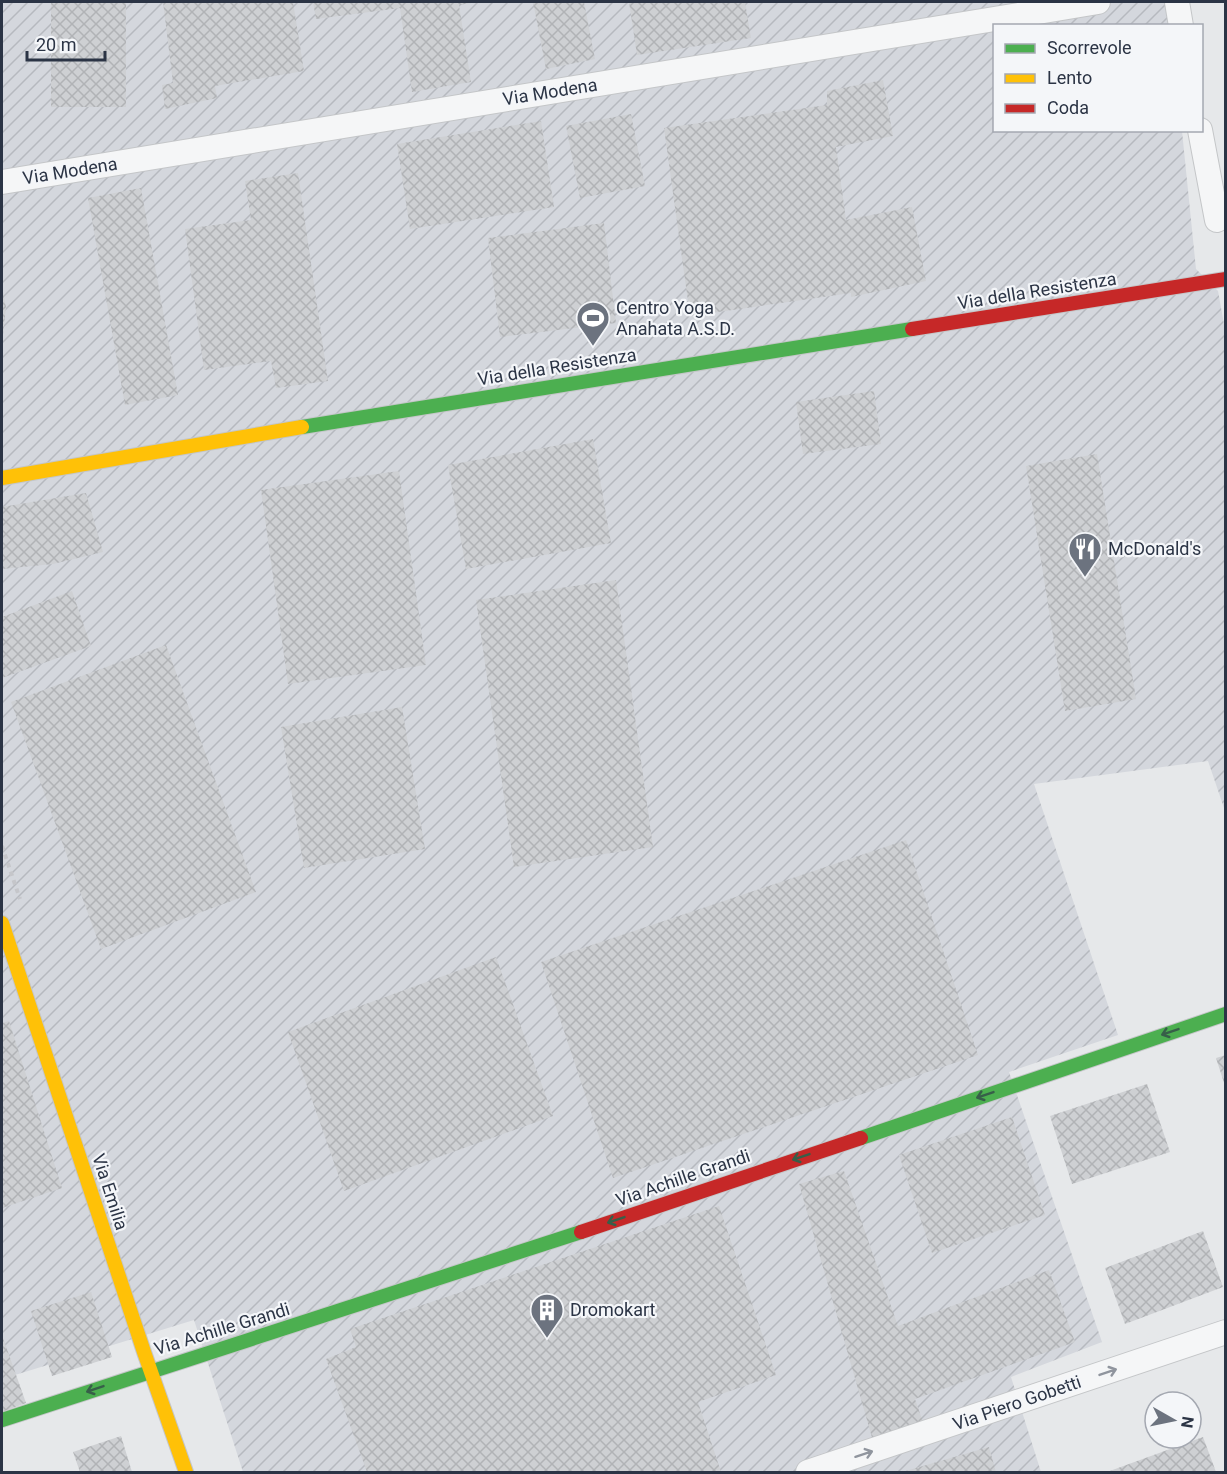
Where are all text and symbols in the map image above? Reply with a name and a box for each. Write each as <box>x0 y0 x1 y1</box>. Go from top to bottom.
scale bar <box>27 24 105 62</box>
legend <box>993 24 1203 132</box>
text: 20 m <box>36 34 76 55</box>
text: Scorrevole <box>1047 37 1132 58</box>
text: Lento <box>1047 67 1092 88</box>
street label: Via Modena <box>501 74 599 109</box>
text: Coda <box>1047 97 1089 118</box>
street label: Via Modena <box>21 153 119 188</box>
street label: Via della Resistenza <box>956 268 1118 313</box>
place label: Centro Yoga Anahata A.S.D. <box>616 297 735 339</box>
sports icon: Centro Yoga Anahata A.S.D. <box>575 300 611 347</box>
street label: Via della Resistenza <box>476 344 638 389</box>
restaurant icon: McDonald's <box>1067 531 1103 578</box>
place label: McDonald's <box>1108 538 1201 559</box>
one-way arrow <box>1161 1028 1180 1039</box>
one-way arrow <box>976 1090 995 1101</box>
street label: Via Achille Grandi <box>613 1145 753 1210</box>
street label: Via Emilia <box>88 1151 133 1233</box>
one-way arrow <box>792 1153 811 1164</box>
one-way arrow <box>607 1215 626 1226</box>
building icon: Dromokart <box>529 1292 565 1339</box>
street label: Via Achille Grandi <box>152 1298 292 1359</box>
place label: Dromokart <box>570 1299 656 1320</box>
one-way arrow <box>1098 1366 1117 1377</box>
street label: Via Piero Gobetti <box>950 1371 1084 1434</box>
one-way arrow <box>86 1384 104 1395</box>
north arrow <box>1143 1390 1203 1450</box>
text: N <box>1177 1415 1198 1429</box>
one-way arrow <box>854 1448 873 1459</box>

